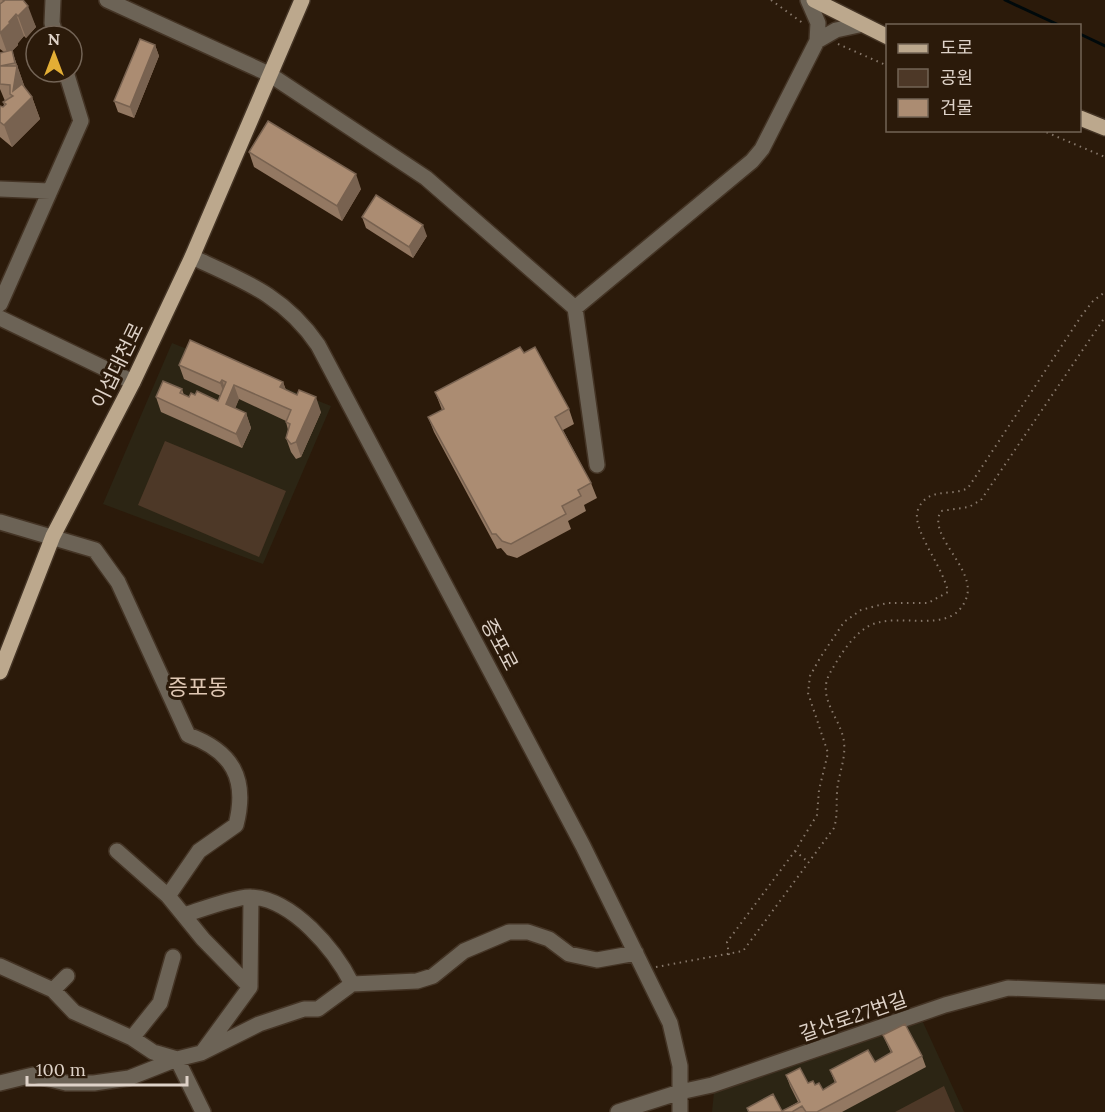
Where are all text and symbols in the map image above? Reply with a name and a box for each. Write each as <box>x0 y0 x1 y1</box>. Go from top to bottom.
north arrow <box>24 24 84 84</box>
legend <box>886 24 1081 132</box>
text: N <box>48 29 60 49</box>
text: 도로 <box>940 36 973 59</box>
text: 공원 <box>940 66 973 89</box>
text: 건물 <box>940 96 973 119</box>
street label: 이섭대천로 <box>86 318 148 412</box>
street label: 증포로 <box>476 614 524 674</box>
district label: 증포동 <box>168 673 228 701</box>
street label: 갈산로27번길 <box>796 986 910 1046</box>
scale bar <box>27 1049 188 1087</box>
text: 100 m <box>36 1058 86 1081</box>

